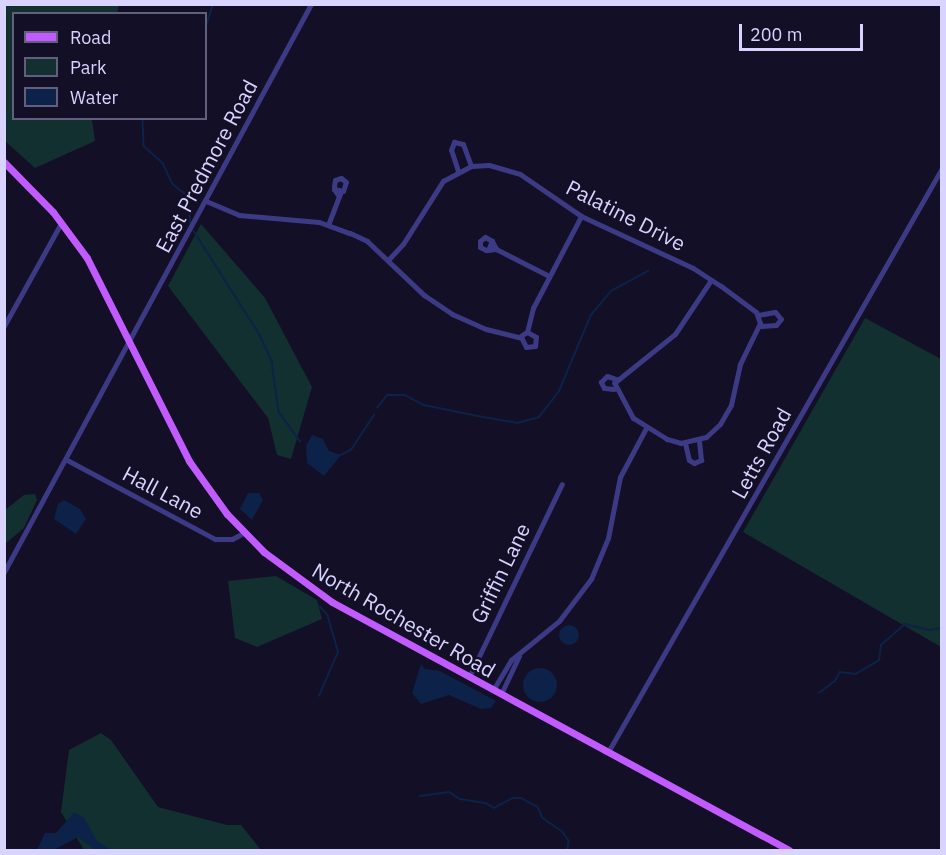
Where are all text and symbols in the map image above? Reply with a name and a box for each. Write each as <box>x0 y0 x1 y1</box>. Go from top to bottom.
legend <box>12 12 207 120</box>
scale bar <box>742 12 866 50</box>
text: 200 m <box>750 23 802 46</box>
text: Road <box>70 26 111 49</box>
text: Park <box>70 56 106 79</box>
street label: East Predmore Road <box>150 75 262 257</box>
text: Water <box>70 86 118 109</box>
street label: Palatine Drive <box>562 174 690 256</box>
street label: Letts Road <box>726 403 796 503</box>
street label: Hall Lane <box>118 460 208 524</box>
street label: Griffin Lane <box>465 519 535 627</box>
street label: North Rochester Road <box>308 557 500 683</box>

